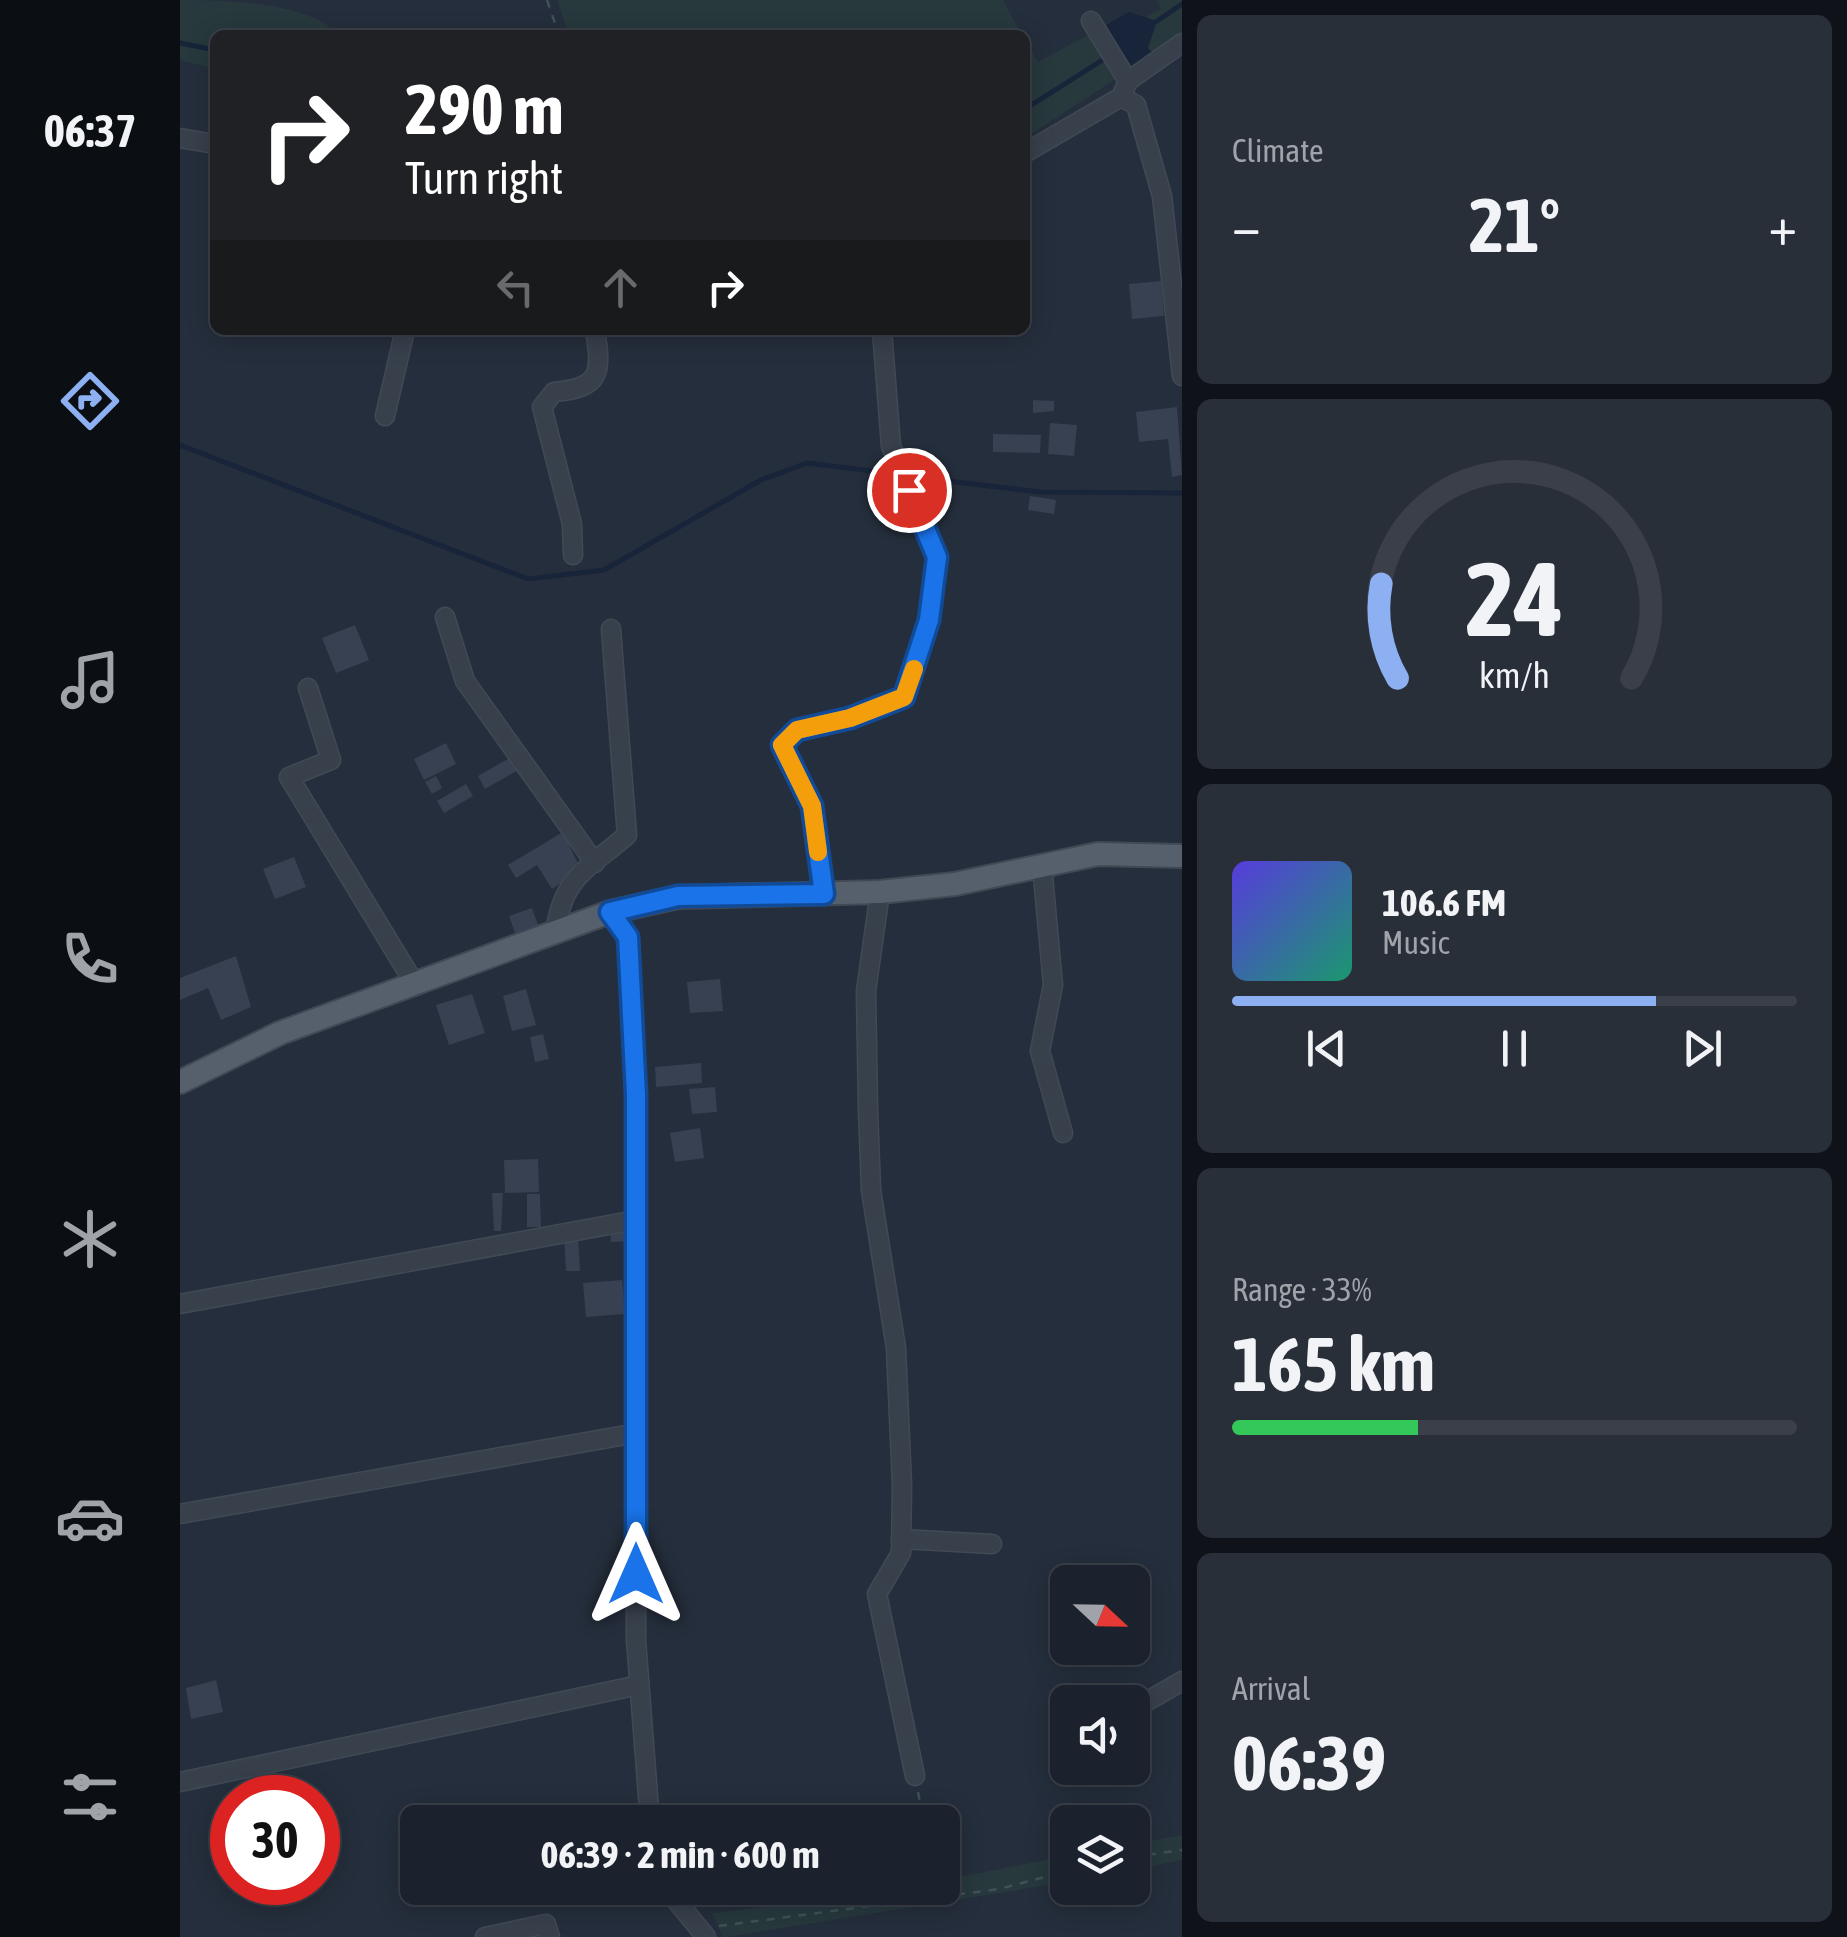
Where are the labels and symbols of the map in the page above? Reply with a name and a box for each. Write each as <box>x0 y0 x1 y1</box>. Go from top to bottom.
pin <box>867 448 952 533</box>
position arrow <box>584 1522 688 1626</box>
north arrow <box>1050 1565 1150 1665</box>
speed limit sign: 30 <box>210 1775 340 1905</box>

